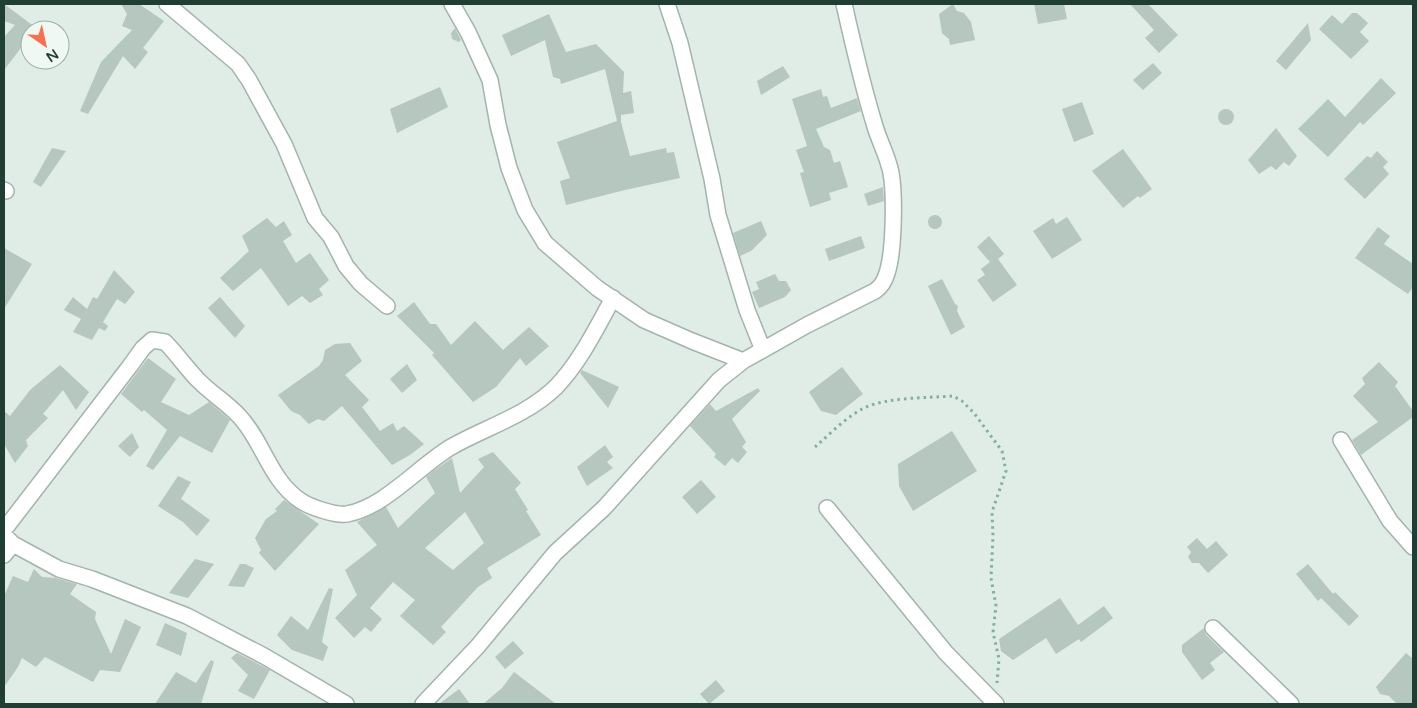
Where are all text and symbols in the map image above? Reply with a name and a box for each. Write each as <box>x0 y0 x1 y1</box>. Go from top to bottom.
north arrow <box>20 20 70 70</box>
text: N <box>43 45 61 66</box>

